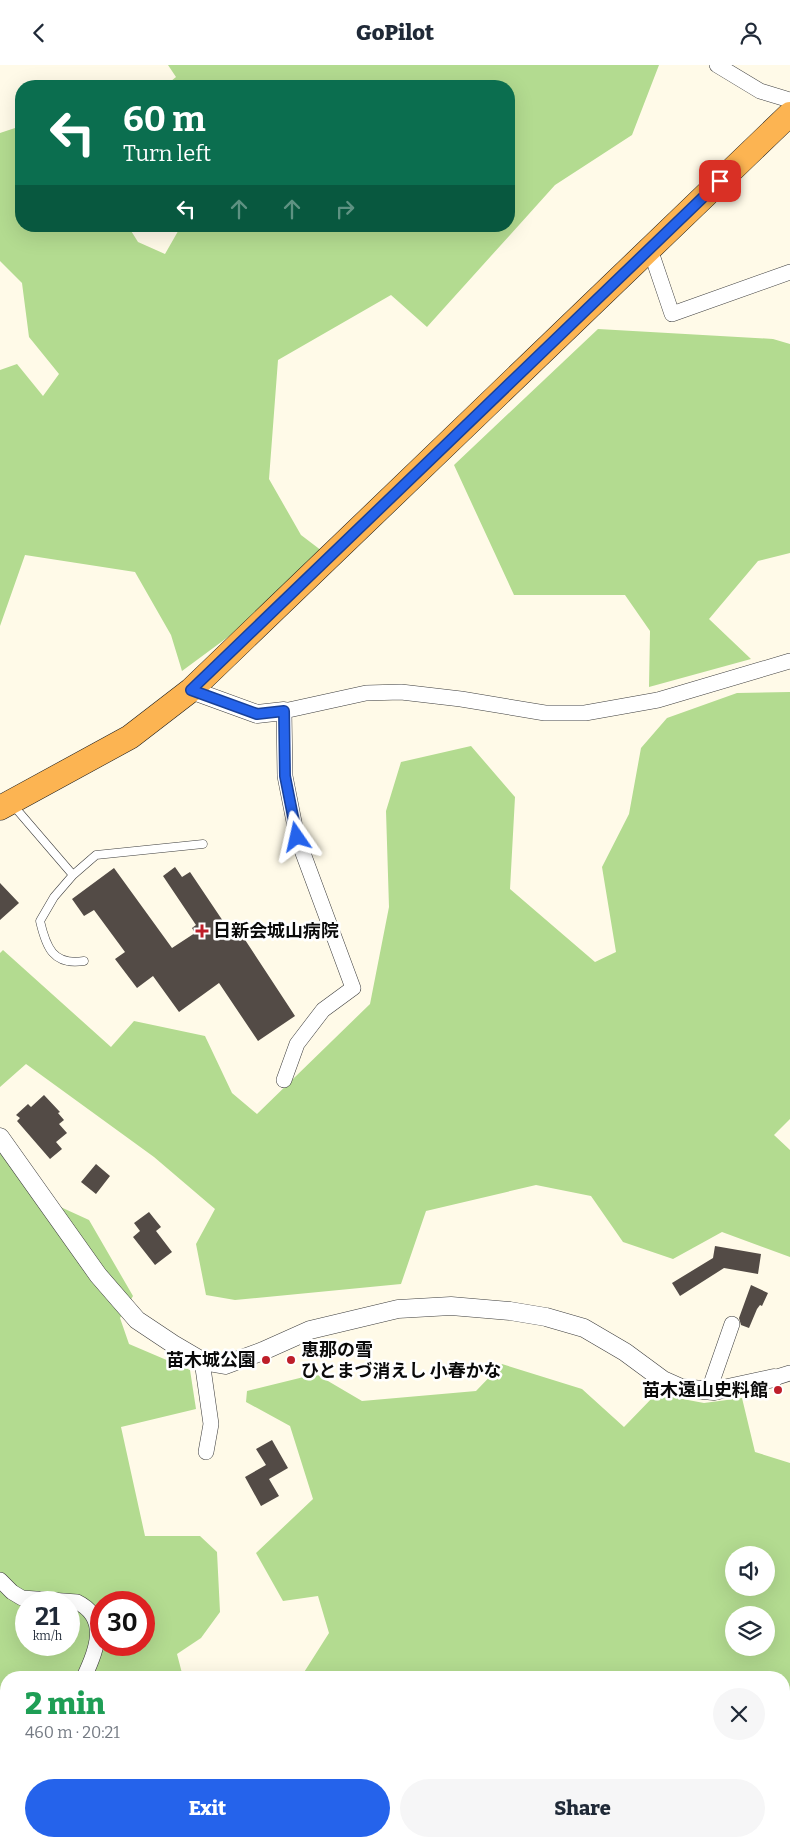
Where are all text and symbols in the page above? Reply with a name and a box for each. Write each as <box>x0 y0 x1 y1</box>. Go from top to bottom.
icon: back <box>25 19 53 47</box>
text: GoPilot <box>356 19 434 46</box>
icon: person <box>737 19 765 47</box>
text: 60 m <box>123 98 206 140</box>
icon: left <box>40 100 105 165</box>
text: Turn left <box>123 140 211 167</box>
pin <box>699 160 741 202</box>
icon: arrive <box>706 167 734 195</box>
icon: left <box>172 195 200 223</box>
icon: ahead <box>225 195 253 223</box>
icon: ahead <box>278 195 306 223</box>
icon: right <box>331 195 359 223</box>
position arrow <box>270 810 322 862</box>
place label: 日新会城山病院 <box>213 920 339 942</box>
marker: 日新会城山病院 <box>195 924 209 938</box>
place label: 恵那の雪 ひとまづ消えし 小春かな <box>301 1339 502 1382</box>
place label: 苗木城公園 <box>166 1349 256 1371</box>
marker: 苗木城公園 <box>260 1354 272 1366</box>
marker: 恵那の雪 ひとまづ消えし 小春かな <box>285 1354 297 1366</box>
place label: 苗木遠山史料館 <box>642 1379 768 1401</box>
marker: 苗木遠山史料館 <box>772 1384 784 1396</box>
map controls <box>725 1546 775 1656</box>
button: sound <box>725 1546 775 1596</box>
speed limit sign: 30 <box>90 1591 155 1656</box>
text: 21 <box>35 1602 60 1632</box>
button: layers <box>725 1606 775 1656</box>
text: km/h <box>33 1629 62 1643</box>
text: 2 min <box>25 1686 105 1722</box>
button: close <box>713 1688 765 1740</box>
text: 460 m · 20:21 <box>25 1723 120 1742</box>
button: Exit <box>25 1779 390 1837</box>
button: Share <box>400 1779 765 1837</box>

